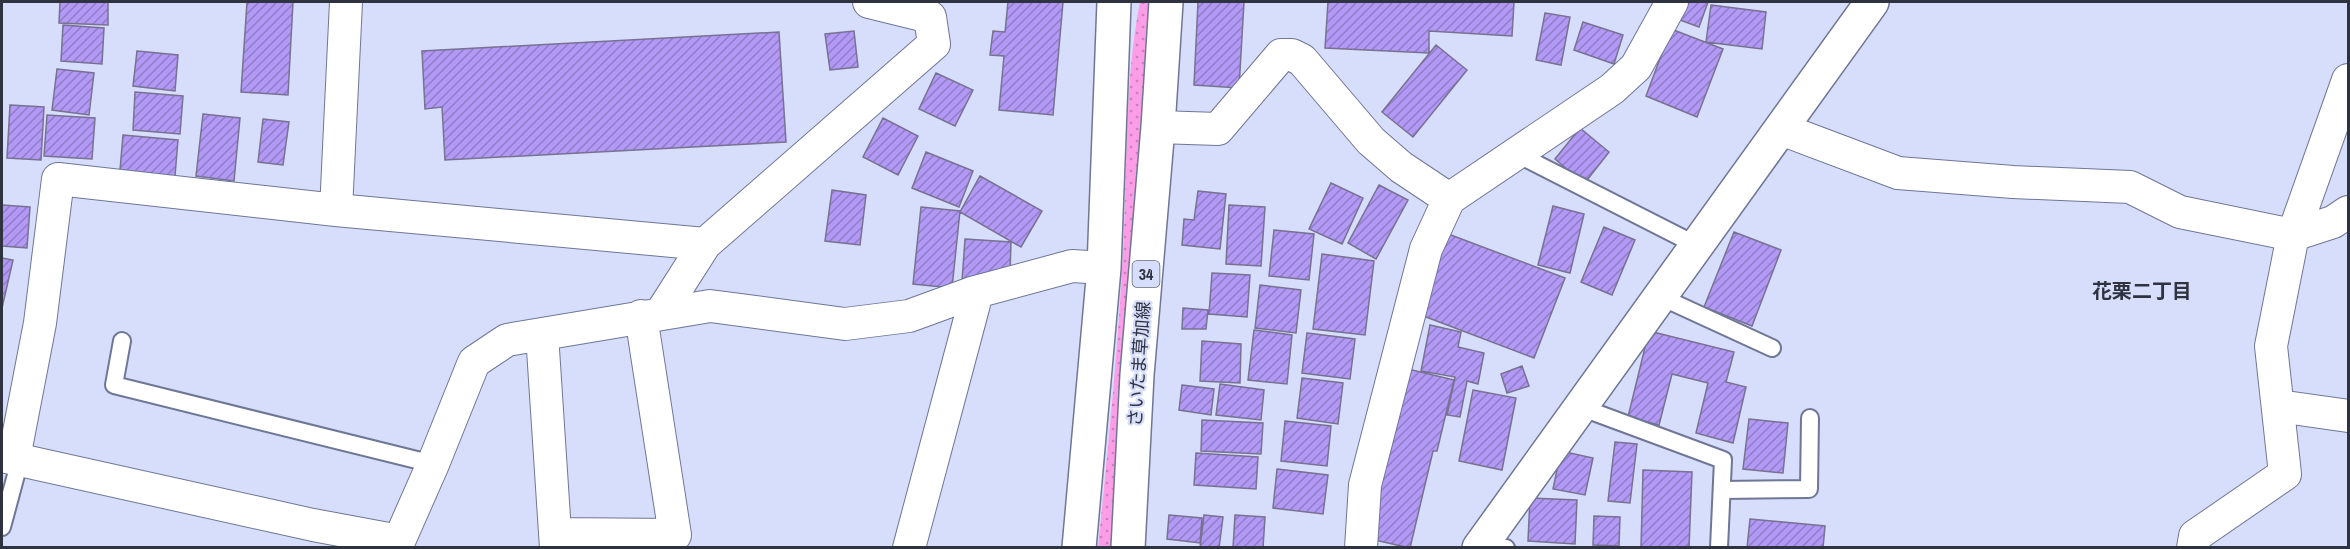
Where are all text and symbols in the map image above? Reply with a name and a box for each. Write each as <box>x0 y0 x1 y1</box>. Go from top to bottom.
road number: 34 <box>1132 261 1160 287</box>
district label: 花栗二丁目 <box>2092 277 2192 304</box>
street label: さいたま草加線 <box>1122 301 1156 427</box>

